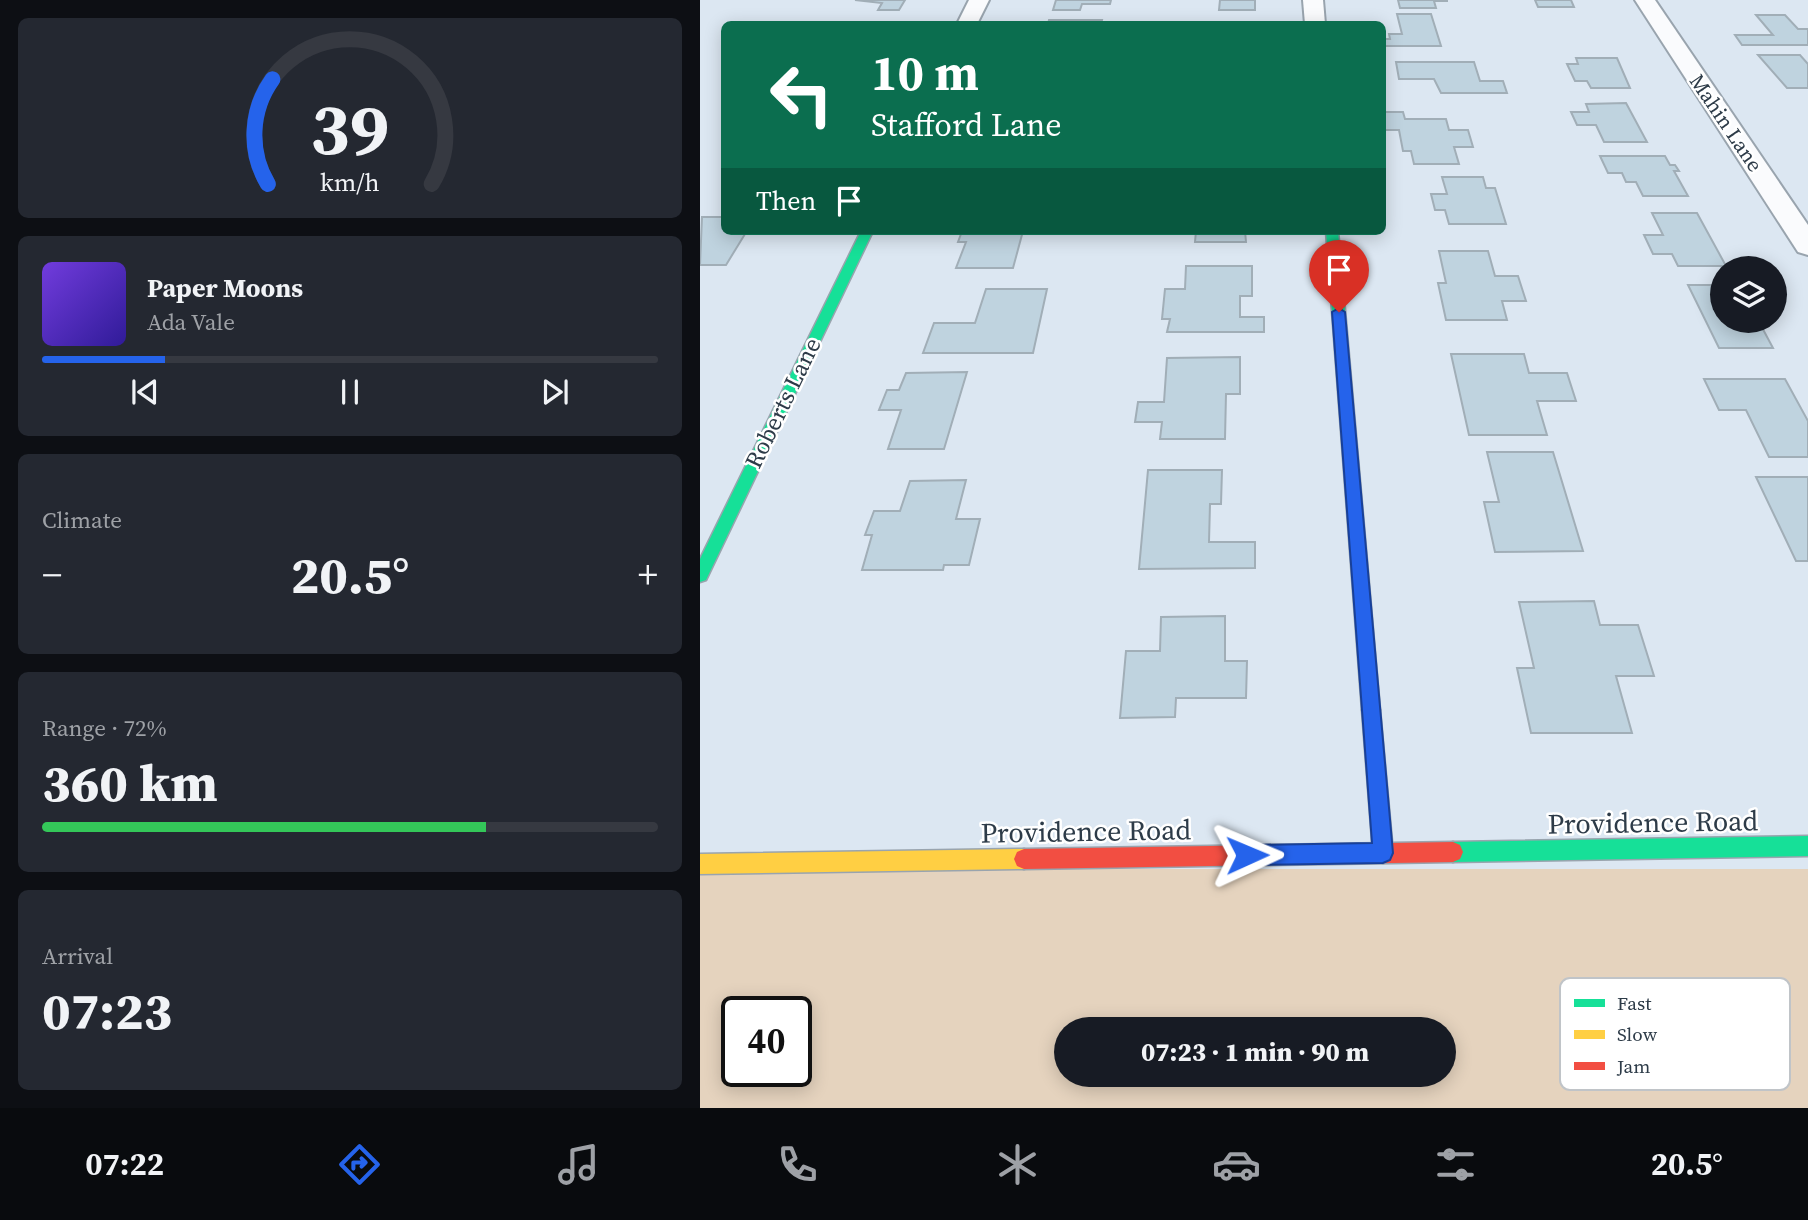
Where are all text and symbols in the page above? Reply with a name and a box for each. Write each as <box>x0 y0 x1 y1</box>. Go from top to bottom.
text: 10 m <box>871 39 979 106</box>
icon: left <box>756 49 847 140</box>
street label: Mahin Lane <box>1683 68 1770 177</box>
text: 39 <box>311 79 389 178</box>
text: Stafford Lane <box>871 103 1062 147</box>
text: km/h <box>320 165 380 199</box>
icon: arrive <box>830 182 868 220</box>
text: Then <box>756 183 816 219</box>
pin <box>1309 240 1369 312</box>
icon: arrive <box>1320 251 1358 289</box>
map controls <box>1710 256 1787 333</box>
button: layers <box>1710 256 1787 333</box>
text: Paper Moons <box>147 270 303 306</box>
text: Ada Vale <box>147 306 235 338</box>
street label: Roberts Lane <box>737 332 829 474</box>
icon: previous <box>126 373 164 411</box>
icon: pause <box>331 373 369 411</box>
icon: next <box>536 373 574 411</box>
text: Climate <box>42 504 122 536</box>
text: 20.5° <box>291 539 409 610</box>
text: − <box>42 549 62 601</box>
text: + <box>638 549 658 601</box>
text: Range · 72% <box>42 712 167 744</box>
text: 360 km <box>42 747 218 818</box>
street label: Providence Road <box>1547 801 1759 843</box>
street label: Providence Road <box>980 810 1192 852</box>
position arrow <box>1210 818 1284 892</box>
text: Arrival <box>42 940 113 972</box>
text: 07:23 <box>42 975 172 1046</box>
legend <box>1560 978 1790 1090</box>
text: Fast <box>1617 990 1652 1016</box>
speed limit sign: 40 <box>721 996 812 1087</box>
text: Slow <box>1617 1021 1658 1047</box>
text: 07:23 · 1 min · 90 m <box>1141 1034 1369 1070</box>
text: Jam <box>1616 1053 1650 1079</box>
icon: directions <box>335 1140 384 1189</box>
icon: music <box>554 1140 603 1189</box>
icon: phone <box>773 1140 822 1189</box>
icon: climate <box>993 1140 1042 1189</box>
icon: car <box>1212 1140 1261 1189</box>
icon: filters <box>1431 1140 1480 1189</box>
text: 07:22 <box>85 1142 164 1186</box>
text: 20.5° <box>1651 1142 1723 1186</box>

